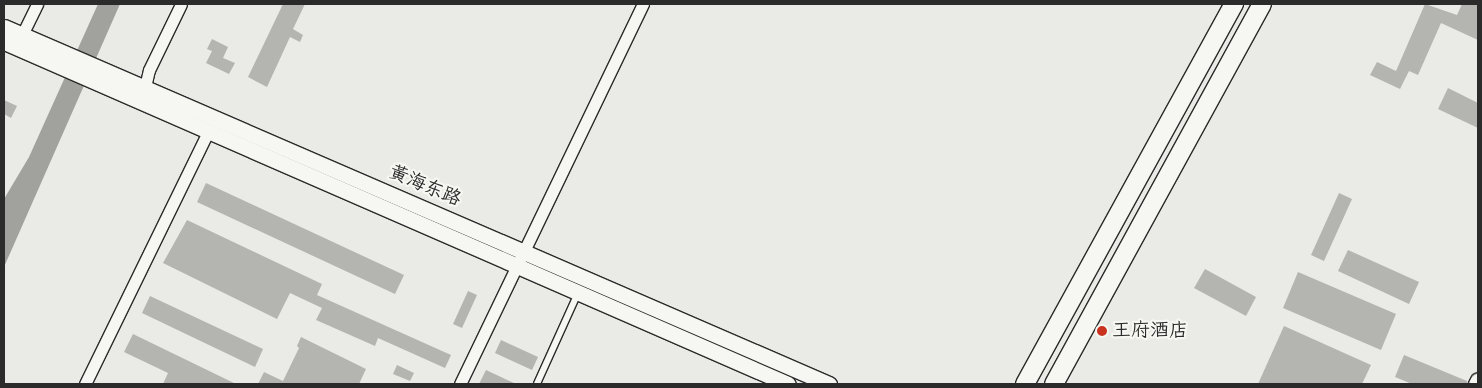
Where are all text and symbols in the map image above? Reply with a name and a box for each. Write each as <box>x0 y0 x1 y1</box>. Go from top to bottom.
street label: 黄海东路 <box>386 161 464 211</box>
place label: 王府酒店 <box>1112 320 1188 342</box>
marker: 王府酒店 <box>1096 325 1108 337</box>

